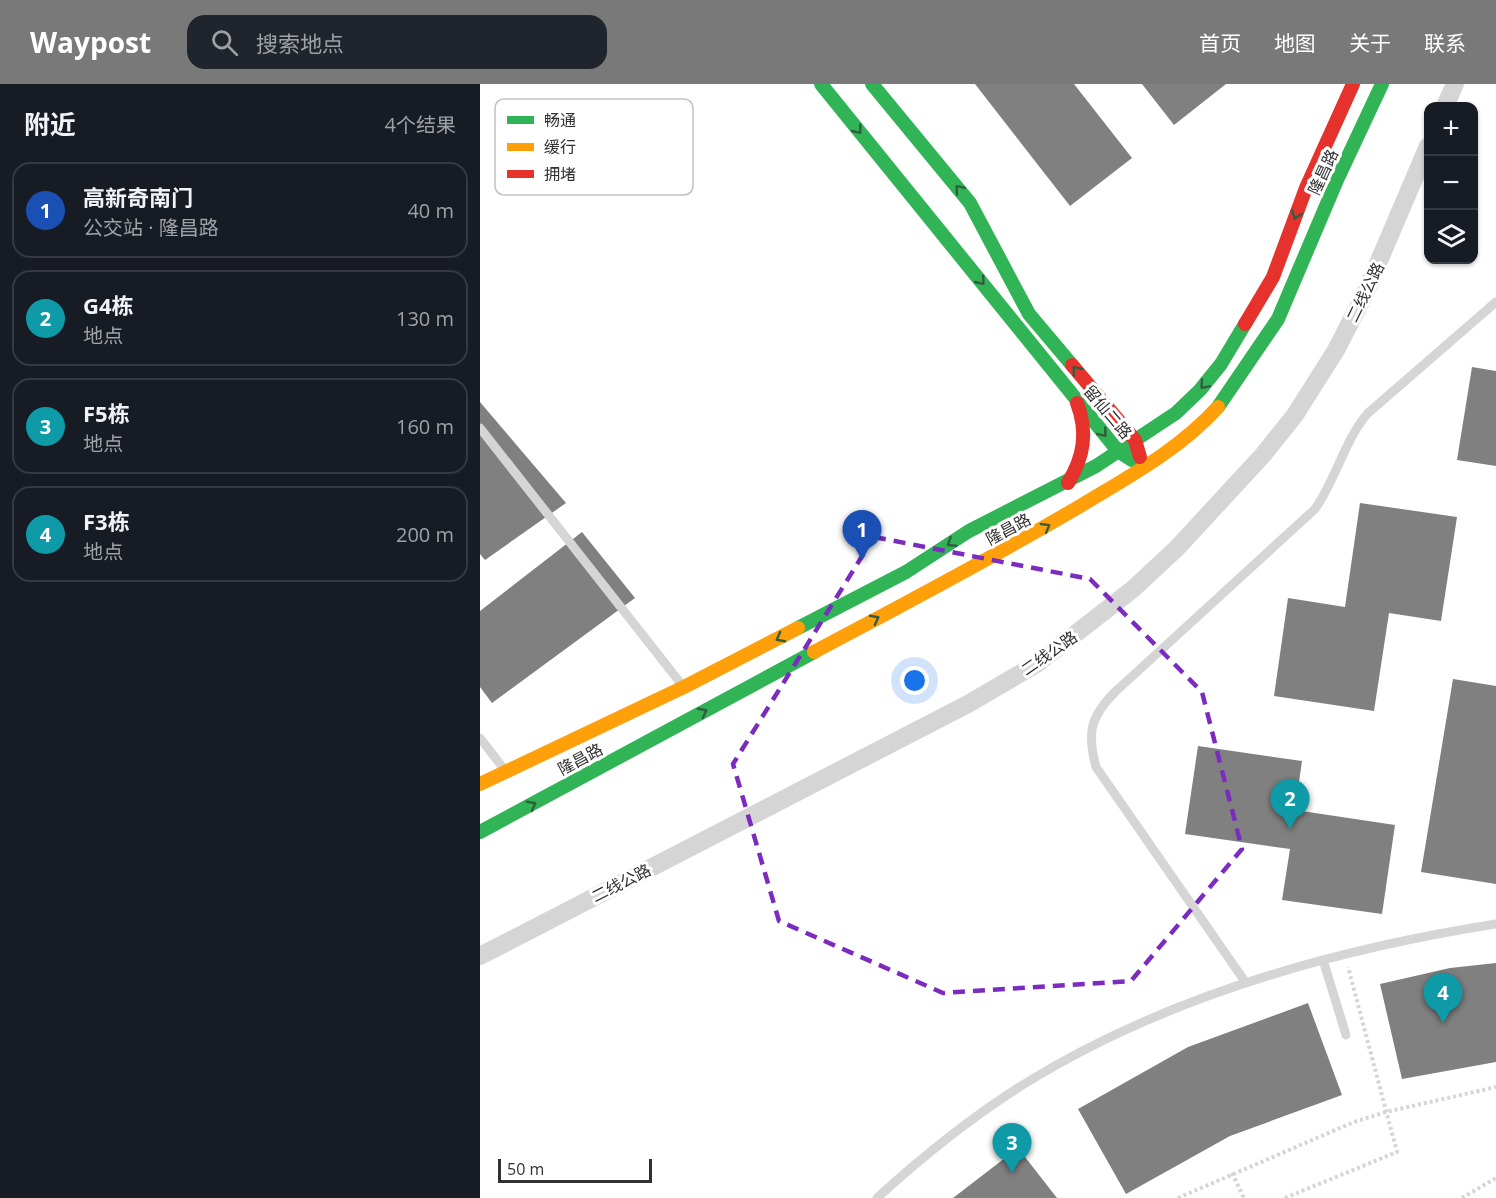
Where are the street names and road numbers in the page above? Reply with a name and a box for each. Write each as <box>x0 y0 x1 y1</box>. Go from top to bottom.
street label: 隆昌路 <box>1303 146 1343 198</box>
street label: 二线公路 <box>1341 258 1389 326</box>
street label: 留仙二路 <box>1079 380 1137 444</box>
street label: 隆昌路 <box>982 508 1034 550</box>
street label: 二线公路 <box>1016 626 1082 680</box>
street label: 隆昌路 <box>554 738 606 780</box>
street label: 二线公路 <box>587 859 655 907</box>

